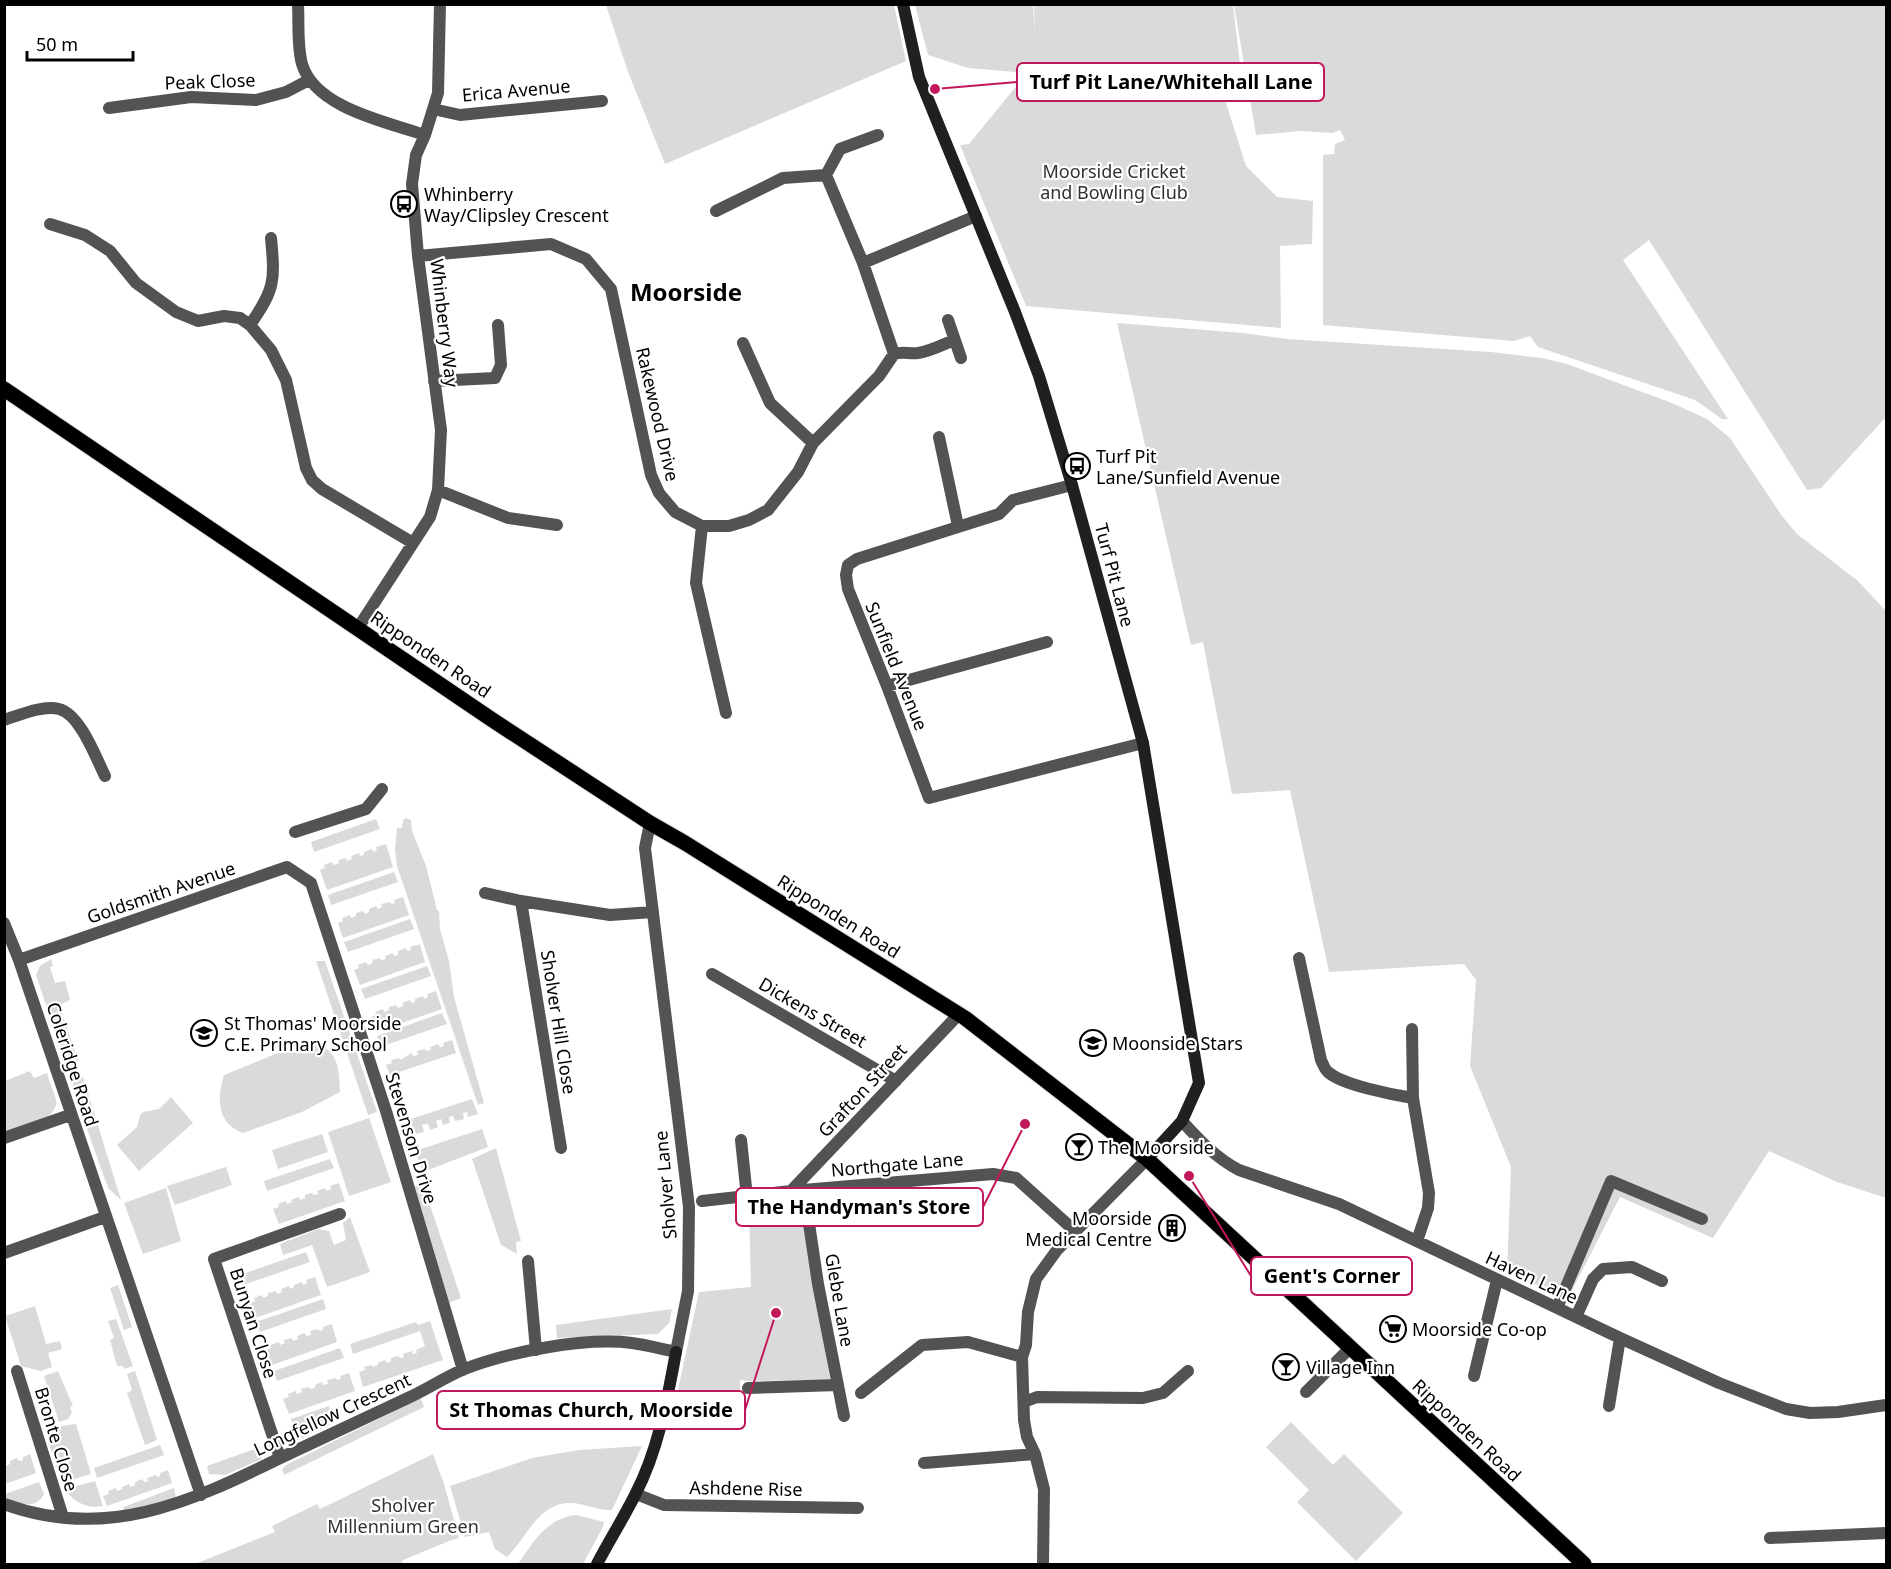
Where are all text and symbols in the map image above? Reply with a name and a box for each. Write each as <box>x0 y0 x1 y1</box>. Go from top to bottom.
scale bar <box>27 24 134 62</box>
text: 50 m <box>36 32 78 56</box>
callout: Turf Pit Lane/Whitehall Lane <box>1017 63 1324 101</box>
street label: Peak Close <box>164 67 256 95</box>
text: Turf Pit Lane/Whitehall Lane <box>1029 68 1313 95</box>
street label: Erica Avenue <box>461 73 571 107</box>
park label: Moorside Cricket and Bowling Club <box>1040 159 1188 204</box>
place label: Whinberry Way/Clipsley Crescent <box>424 182 609 227</box>
bus stop icon: Whinberry Way/Clipsley Crescent <box>389 189 419 219</box>
street label: Whinberry Way <box>425 257 465 389</box>
district label: Moorside <box>630 275 742 308</box>
street label: Rakewood Drive <box>631 345 685 483</box>
place label: Turf Pit Lane/Sunfield Avenue <box>1096 444 1280 489</box>
bus stop icon: Turf Pit Lane/Sunfield Avenue <box>1062 451 1092 481</box>
street label: Turf Pit Lane <box>1090 521 1140 629</box>
street label: Sunfield Avenue <box>860 598 934 734</box>
street label: Ripponden Road <box>366 605 496 703</box>
street label: Goldsmith Avenue <box>84 855 238 929</box>
street label: Ripponden Road <box>773 869 905 963</box>
street label: Sholver Hill Close <box>536 948 582 1096</box>
street label: Dickens Street <box>755 971 872 1053</box>
street label: Coleridge Road <box>42 999 104 1129</box>
place label: St Thomas' Moorside C.E. Primary School <box>224 1011 401 1056</box>
school or university icon: St Thomas' Moorside C.E. Primary School <box>189 1018 219 1048</box>
school or university icon: Moonside Stars <box>1078 1028 1108 1058</box>
place label: Moonside Stars <box>1112 1031 1243 1055</box>
street label: Grafton Street <box>812 1038 912 1142</box>
street label: Stevenson Drive <box>381 1069 443 1207</box>
street label: Sholver Lane <box>648 1130 682 1240</box>
bar icon: The Moorside <box>1064 1132 1094 1162</box>
place label: The Moorside <box>1098 1135 1214 1159</box>
street label: Northgate Lane <box>830 1146 964 1182</box>
callout: The Handyman's Store <box>736 1188 983 1226</box>
text: The Handyman's Store <box>748 1193 971 1220</box>
place label: Moorside Medical Centre <box>1025 1206 1152 1251</box>
building icon: Moorside Medical Centre <box>1157 1213 1187 1243</box>
street label: Haven Lane <box>1482 1245 1582 1309</box>
street label: Glebe Lane <box>820 1251 860 1349</box>
callout: Gent's Corner <box>1251 1257 1412 1295</box>
text: Gent's Corner <box>1264 1262 1400 1289</box>
street label: Bunyan Close <box>225 1265 283 1381</box>
supermarket icon: Moorside Co-op <box>1378 1314 1408 1344</box>
place label: Moorside Co-op <box>1412 1317 1547 1341</box>
bar icon: Village Inn <box>1271 1352 1301 1382</box>
place label: Village Inn <box>1306 1355 1395 1379</box>
street label: Longfellow Crescent <box>249 1367 415 1461</box>
street label: Ripponden Road <box>1408 1373 1526 1487</box>
street label: Bronte Close <box>30 1384 84 1494</box>
callout: St Thomas Church, Moorside <box>437 1391 745 1429</box>
text: St Thomas Church, Moorside <box>449 1396 733 1423</box>
street label: Ashdene Rise <box>689 1475 803 1501</box>
park label: Sholver Millennium Green <box>327 1493 479 1538</box>

